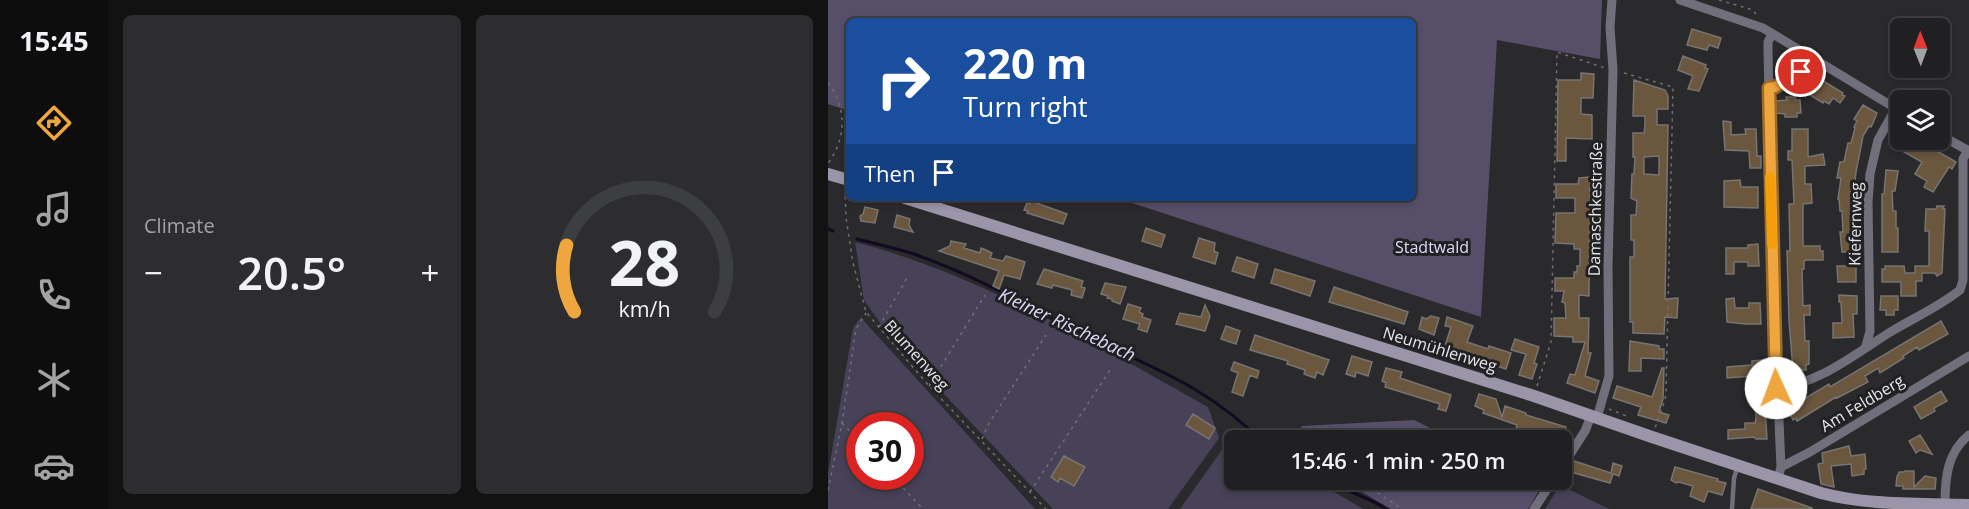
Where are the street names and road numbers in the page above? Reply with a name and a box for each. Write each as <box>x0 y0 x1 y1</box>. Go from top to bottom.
street label: Damaschkestraße <box>1583 142 1607 276</box>
street label: Kiefernweg <box>1843 182 1867 266</box>
street label: Blumenweg <box>879 315 955 395</box>
street label: Neumühlenweg <box>1380 321 1500 377</box>
street label: Am Feldberg <box>1816 369 1908 437</box>

